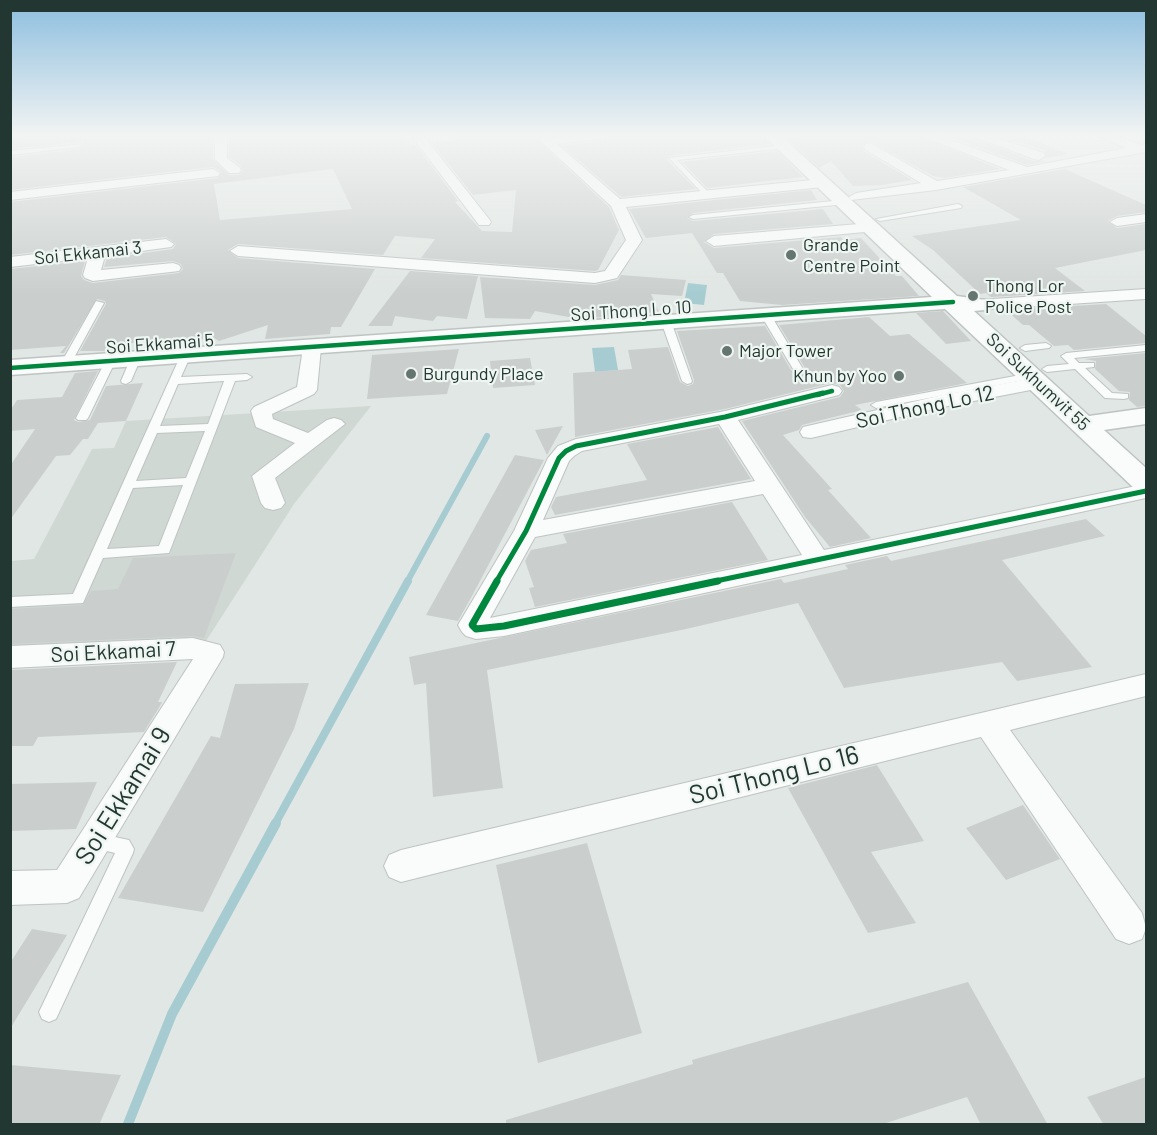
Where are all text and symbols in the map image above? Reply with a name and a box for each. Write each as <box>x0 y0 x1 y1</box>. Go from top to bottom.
place label: Grande Centre Point <box>803 234 900 276</box>
street label: Soi Ekkamai 3 <box>33 237 143 269</box>
marker: Grande Centre Point <box>784 248 798 262</box>
place label: Thong Lor Police Post <box>985 275 1072 318</box>
marker: Thong Lor Police Post <box>966 289 980 303</box>
street label: Soi Thong Lo 10 <box>570 296 692 326</box>
street label: Soi Ekkamai 5 <box>105 329 215 359</box>
street label: Soi Sukhumvit 55 <box>982 329 1094 435</box>
place label: Major Tower <box>739 340 833 362</box>
marker: Major Tower <box>720 344 734 358</box>
place label: Burgundy Place <box>423 363 543 385</box>
place label: Khun by Yoo <box>793 365 887 387</box>
marker: Burgundy Place <box>404 367 418 381</box>
marker: Khun by Yoo <box>892 369 906 383</box>
street label: Soi Thong Lo 12 <box>854 380 996 434</box>
street label: Soi Ekkamai 7 <box>50 636 176 668</box>
street label: Soi Ekkamai 9 <box>68 722 178 870</box>
street label: Soi Thong Lo 16 <box>686 739 862 811</box>

